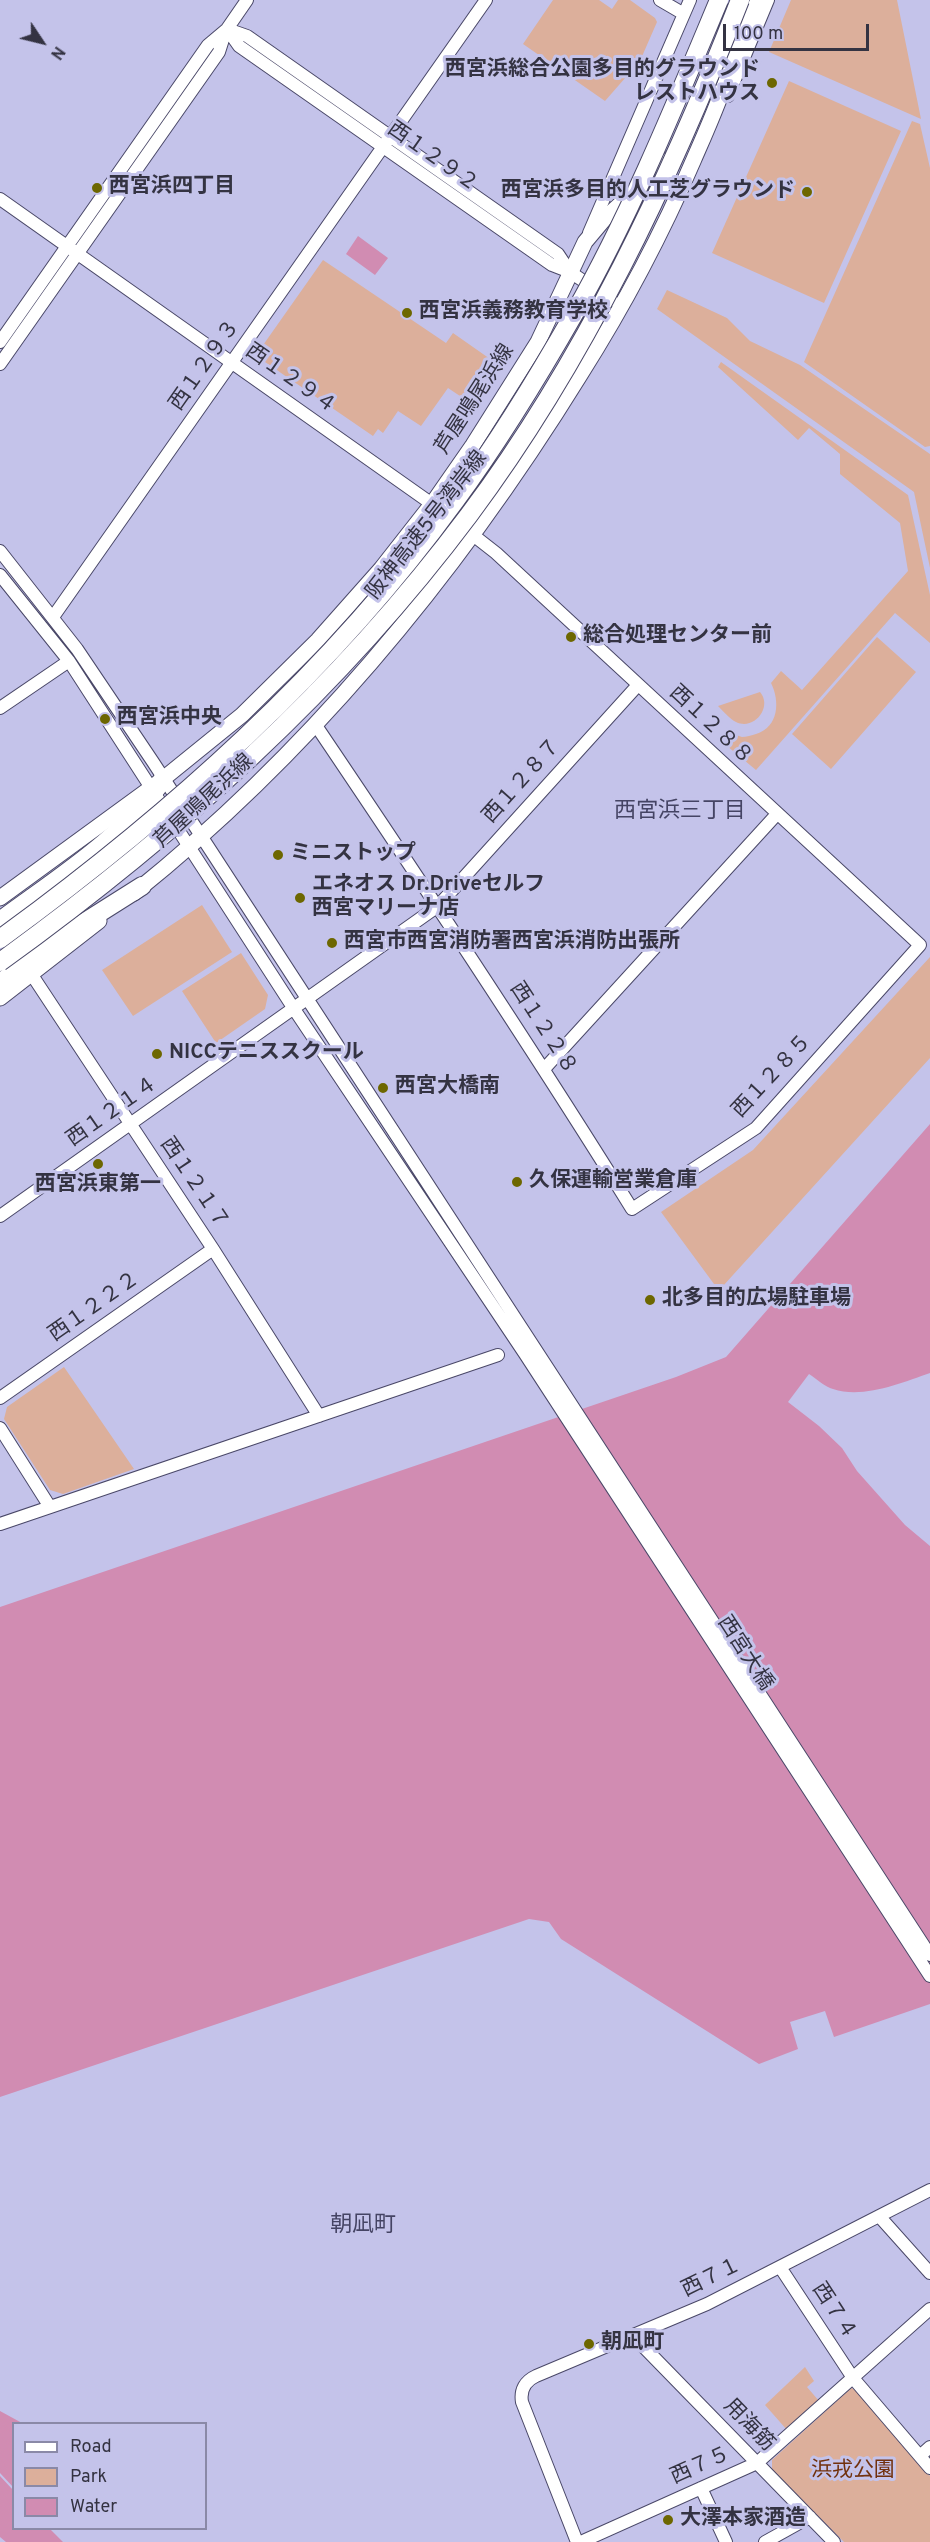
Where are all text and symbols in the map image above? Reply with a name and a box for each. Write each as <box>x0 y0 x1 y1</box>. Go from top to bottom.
north arrow <box>12 12 72 72</box>
scale bar <box>726 12 872 50</box>
text: 100 m <box>734 23 783 46</box>
text: N <box>45 42 68 63</box>
place label: 西宮浜総合公園多目的グラウンド レストハウス <box>445 58 760 108</box>
marker: 西宮浜総合公園多目的グラウンド レストハウス <box>765 76 779 90</box>
street label: 西１２９２ <box>382 118 482 198</box>
place label: 西宮浜四丁目 <box>109 175 235 201</box>
place label: 西宮浜多目的人工芝グラウンド <box>501 179 795 205</box>
marker: 西宮浜四丁目 <box>90 181 104 195</box>
marker: 西宮浜多目的人工芝グラウンド <box>800 185 814 199</box>
place label: 西宮浜義務教育学校 <box>419 300 608 326</box>
marker: 西宮浜義務教育学校 <box>400 306 414 320</box>
street label: 西１２９３ <box>166 316 246 416</box>
street label: 西１２９４ <box>240 340 340 420</box>
street label: 芦屋鳴尾浜線 <box>431 340 521 460</box>
street label: 阪神高速5号湾岸線 <box>362 447 494 605</box>
place label: 総合処理センター前 <box>583 624 772 650</box>
marker: 総合処理センター前 <box>564 630 578 644</box>
street label: 西１２８８ <box>663 681 757 771</box>
place label: 西宮浜中央 <box>117 706 222 732</box>
marker: 西宮浜中央 <box>98 712 112 726</box>
street label: 西１２８７ <box>479 735 567 829</box>
street label: 芦屋鳴尾浜線 <box>150 750 260 854</box>
district label: 西宮浜三丁目 <box>614 800 746 826</box>
place label: ミニストップ <box>290 842 416 868</box>
marker: ミニストップ <box>271 848 285 862</box>
place label: エネオス Dr.Driveセルフ 西宮マリーナ店 <box>312 873 545 923</box>
marker: エネオス Dr.Driveセルフ 西宮マリーナ店 <box>293 891 307 905</box>
place label: 西宮市西宮消防署西宮浜消防出張所 <box>344 930 680 956</box>
marker: 西宮市西宮消防署西宮浜消防出張所 <box>325 936 339 950</box>
street label: 西１２２８ <box>503 978 581 1080</box>
street label: 西１２８５ <box>728 1030 818 1124</box>
place label: NICCテニススクール <box>169 1041 364 1067</box>
marker: NICCテニススクール <box>150 1047 164 1061</box>
street label: 西１２１４ <box>63 1073 163 1153</box>
place label: 西宮大橋南 <box>395 1075 500 1101</box>
marker: 西宮大橋南 <box>376 1081 390 1095</box>
street label: 西１２１７ <box>153 1133 233 1235</box>
marker: 西宮浜東第一 <box>91 1157 105 1171</box>
place label: 久保運輸営業倉庫 <box>529 1169 697 1195</box>
place label: 西宮浜東第一 <box>35 1173 161 1199</box>
marker: 久保運輸営業倉庫 <box>510 1175 524 1189</box>
street label: 西１２２２ <box>45 1268 145 1348</box>
place label: 北多目的広場駐車場 <box>662 1287 851 1313</box>
marker: 北多目的広場駐車場 <box>643 1293 657 1307</box>
street label: 西宮大橋 <box>711 1612 777 1696</box>
district label: 朝凪町 <box>330 2214 396 2240</box>
street label: 西７１ <box>678 2254 746 2304</box>
street label: 西７４ <box>805 2279 861 2345</box>
place label: 朝凪町 <box>601 2331 664 2357</box>
marker: 朝凪町 <box>582 2337 596 2351</box>
street label: 用海筋 <box>717 2395 779 2457</box>
legend <box>12 2422 207 2530</box>
text: Road <box>70 2436 112 2459</box>
street label: 西７５ <box>667 2443 735 2491</box>
park label: 浜戎公園 <box>811 2459 895 2485</box>
text: Park <box>70 2466 107 2489</box>
text: Water <box>70 2496 117 2519</box>
place label: 大澤本家酒造 <box>680 2507 806 2533</box>
marker: 大澤本家酒造 <box>661 2513 675 2527</box>

